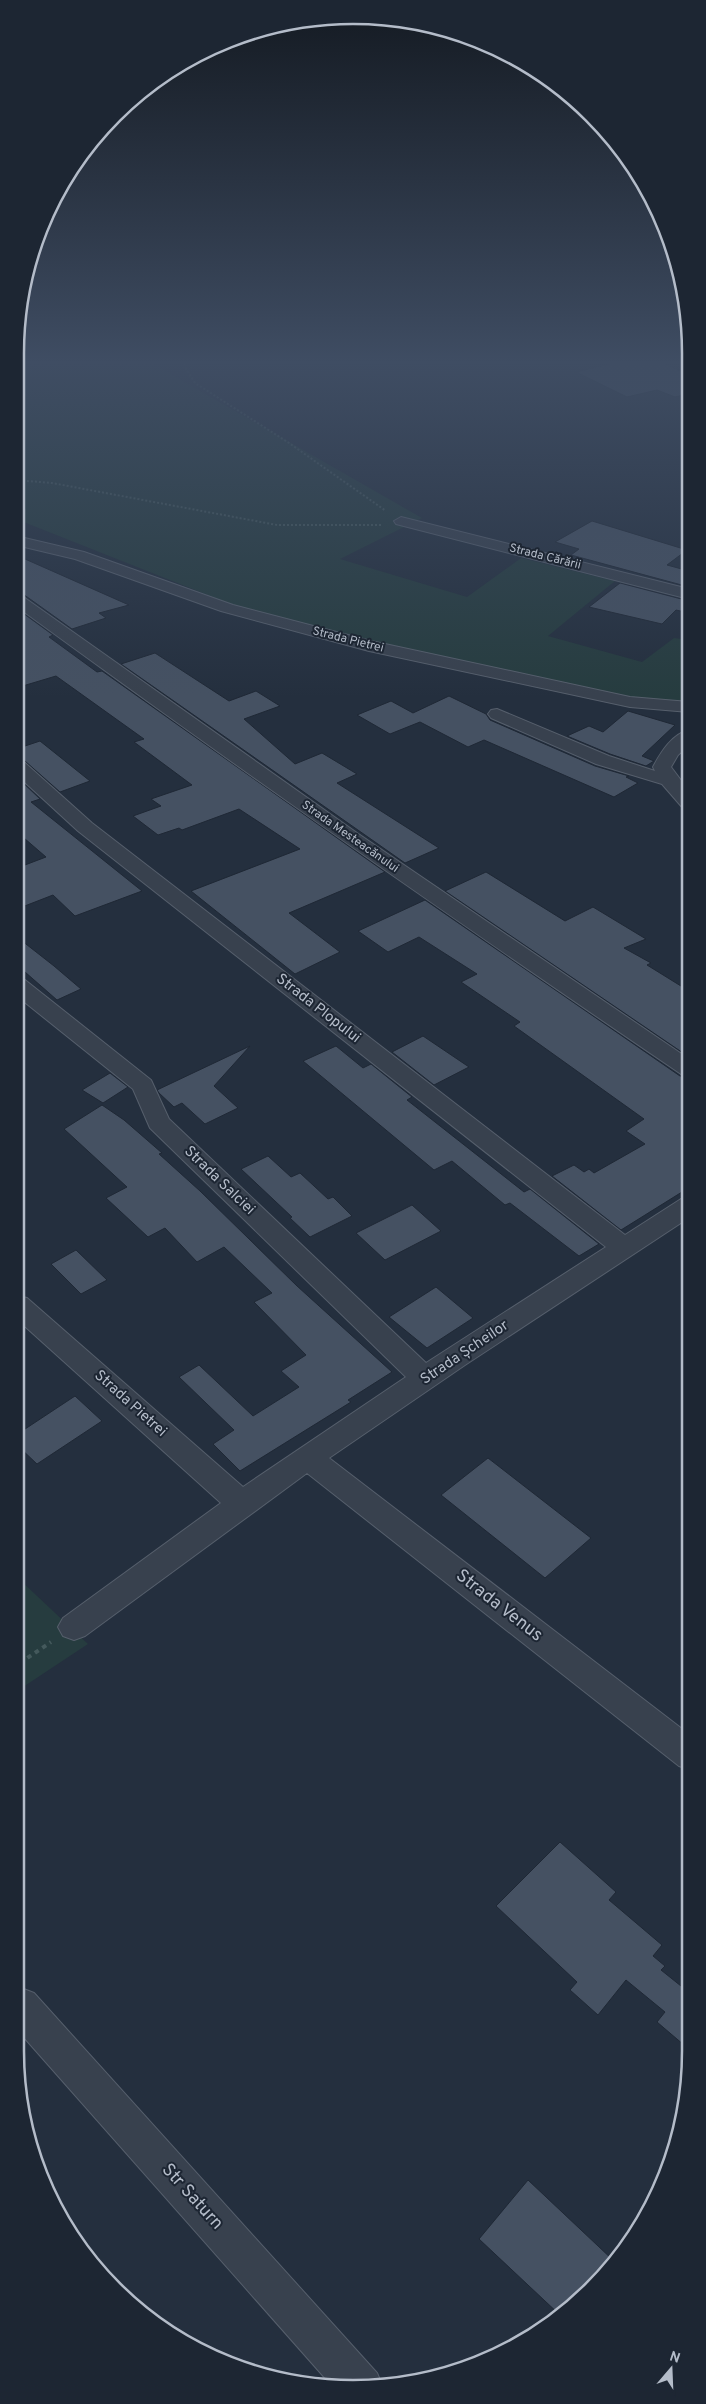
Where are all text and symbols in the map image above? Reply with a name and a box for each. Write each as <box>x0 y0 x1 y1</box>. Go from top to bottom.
street label: Strada Cărării <box>507 540 583 574</box>
street label: Strada Pietrei <box>311 623 385 657</box>
street label: Strada Mesteacănului <box>298 797 402 877</box>
street label: Strada Plopului <box>272 970 364 1048</box>
street label: Strada Salciei <box>180 1142 258 1220</box>
street label: Strada Șcheilor <box>417 1316 513 1389</box>
street label: Strada Pietrei <box>90 1366 170 1442</box>
street label: Strada Venus <box>451 1565 547 1647</box>
street label: Str Saturn <box>156 2159 228 2235</box>
north arrow <box>646 2344 696 2394</box>
text: N <box>667 2348 682 2368</box>

